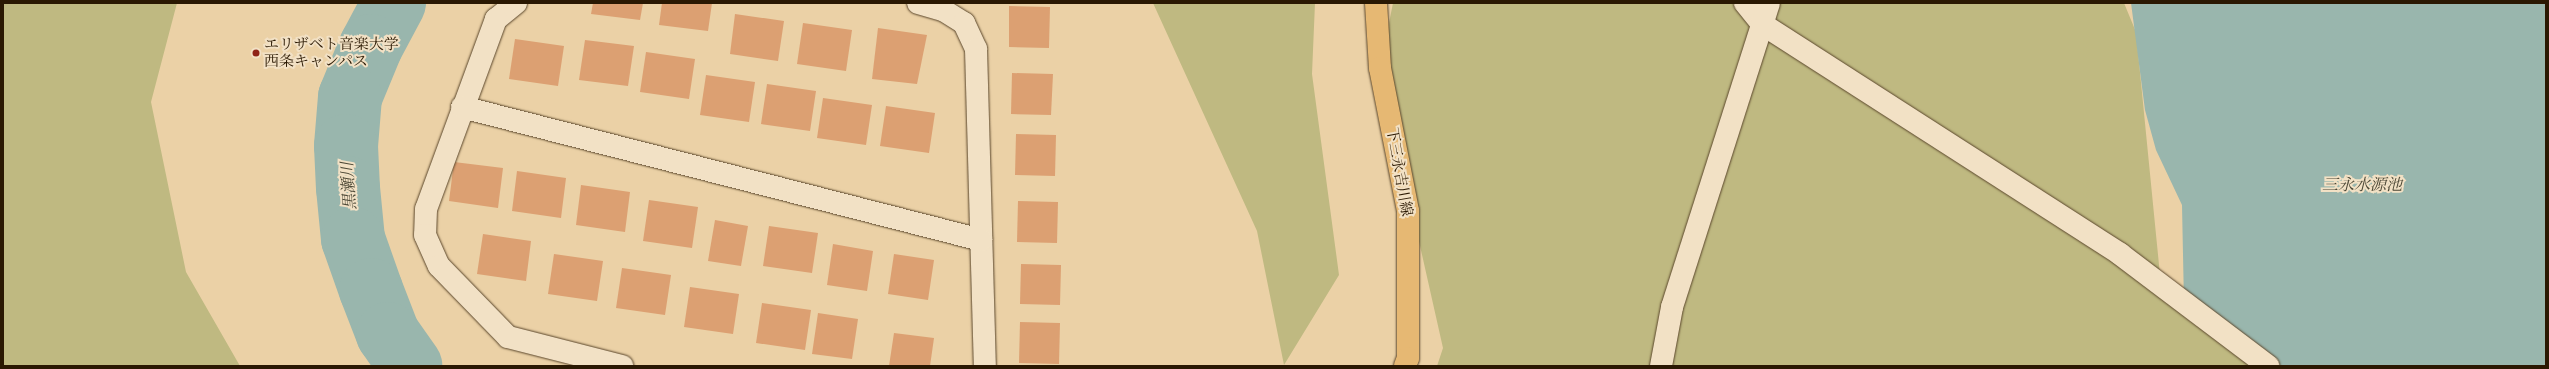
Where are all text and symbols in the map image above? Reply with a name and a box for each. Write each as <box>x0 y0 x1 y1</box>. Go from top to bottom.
place label: エリザベト音楽大学 西条キャンパス <box>264 35 399 70</box>
marker: エリザベト音楽大学 西条キャンパス <box>251 48 261 58</box>
street label: 下三永吉川線 <box>1382 126 1416 218</box>
water label: 黒瀬川 <box>338 161 360 211</box>
water label: 三永水源池 <box>2322 175 2402 195</box>

